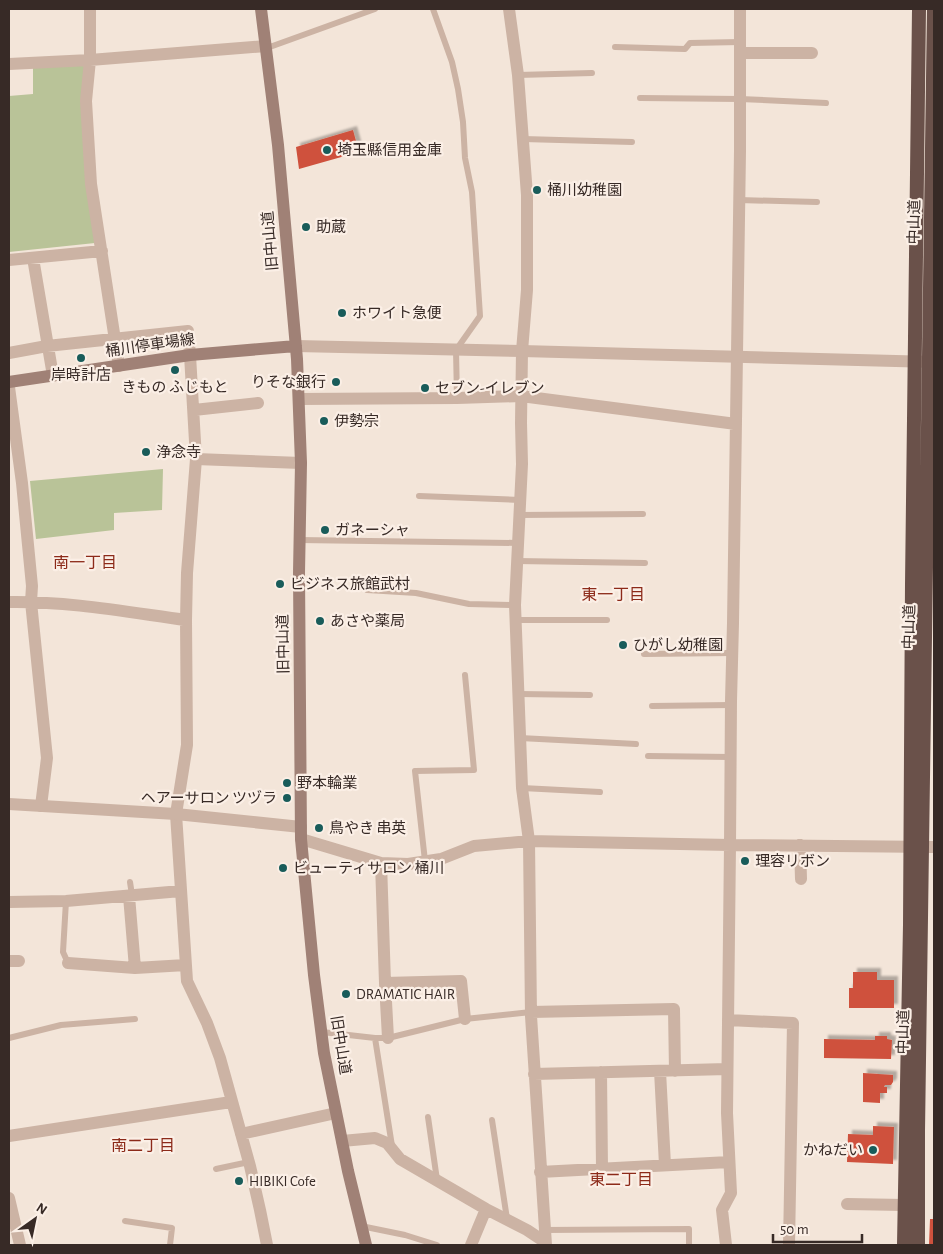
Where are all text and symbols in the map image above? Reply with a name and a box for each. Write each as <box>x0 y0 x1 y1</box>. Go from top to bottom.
place label: 埼玉縣信用金庫 <box>337 142 442 158</box>
marker: 埼玉縣信用金庫 <box>321 144 333 156</box>
place label: 桶川幼稚園 <box>547 182 622 198</box>
marker: 桶川幼稚園 <box>531 184 543 196</box>
street label: 中山道 <box>906 199 922 245</box>
street label: 旧中山道 <box>259 210 281 272</box>
place label: 助蔵 <box>316 219 346 235</box>
marker: 助蔵 <box>300 221 312 233</box>
place label: ホワイト急便 <box>352 305 442 321</box>
marker: ホワイト急便 <box>336 307 348 319</box>
street label: 桶川停車場線 <box>104 331 196 359</box>
marker: 岸時計店 <box>75 352 87 364</box>
marker: きもの ふじもと <box>169 364 181 376</box>
place label: 岸時計店 <box>51 367 111 383</box>
place label: りそな銀行 <box>251 374 326 390</box>
marker: りそな銀行 <box>330 376 342 388</box>
place label: きもの ふじもと <box>121 379 229 395</box>
place label: セブン-イレブン <box>435 380 545 396</box>
marker: セブン-イレブン <box>419 382 431 394</box>
place label: 伊勢宗 <box>334 413 379 429</box>
marker: 伊勢宗 <box>318 415 330 427</box>
place label: 浄念寺 <box>156 444 201 460</box>
marker: 浄念寺 <box>140 446 152 458</box>
place label: ガネーシャ <box>335 522 410 538</box>
marker: ガネーシャ <box>319 524 331 536</box>
district label: 南一丁目 <box>53 555 117 571</box>
place label: ビジネス旅館武村 <box>290 575 410 592</box>
marker: ビジネス旅館武村 <box>274 578 286 590</box>
district label: 東一丁目 <box>581 587 645 603</box>
street label: 中山道 <box>901 604 917 650</box>
place label: あさや薬局 <box>330 613 405 629</box>
street label: 旧中山道 <box>274 614 292 674</box>
marker: あさや薬局 <box>314 615 326 627</box>
place label: ひがし幼稚園 <box>633 637 723 653</box>
marker: ひがし幼稚園 <box>617 639 629 651</box>
place label: 野本輪業 <box>297 774 357 791</box>
marker: 野本輪業 <box>281 777 293 789</box>
place label: ヘアーサロン ツヅラ <box>141 790 277 806</box>
marker: ヘアーサロン ツヅラ <box>281 792 293 804</box>
place label: 鳥やき 串英 <box>329 820 406 836</box>
marker: 鳥やき 串英 <box>313 822 325 834</box>
place label: 理容リボン <box>755 853 830 869</box>
marker: 理容リボン <box>739 855 751 867</box>
place label: ビューティサロン 桶川 <box>293 860 445 876</box>
marker: ビューティサロン 桶川 <box>277 862 289 874</box>
place label: DRAMATIC HAIR <box>356 987 455 1002</box>
marker: DRAMATIC HAIR <box>340 988 352 1000</box>
street label: 中山道 <box>895 1009 911 1055</box>
street label: 旧中山道 <box>328 1014 354 1076</box>
district label: 南二丁目 <box>111 1138 175 1154</box>
place label: かねだい <box>803 1142 863 1158</box>
marker: かねだい <box>867 1144 879 1156</box>
district label: 東二丁目 <box>589 1172 653 1188</box>
place label: HIBIKI Cofe <box>249 1174 316 1189</box>
marker: HIBIKI Cofe <box>233 1175 245 1187</box>
north arrow <box>10 1194 60 1244</box>
text: N <box>34 1200 49 1217</box>
scale bar <box>773 1212 862 1244</box>
text: 50 m <box>780 1222 809 1237</box>

